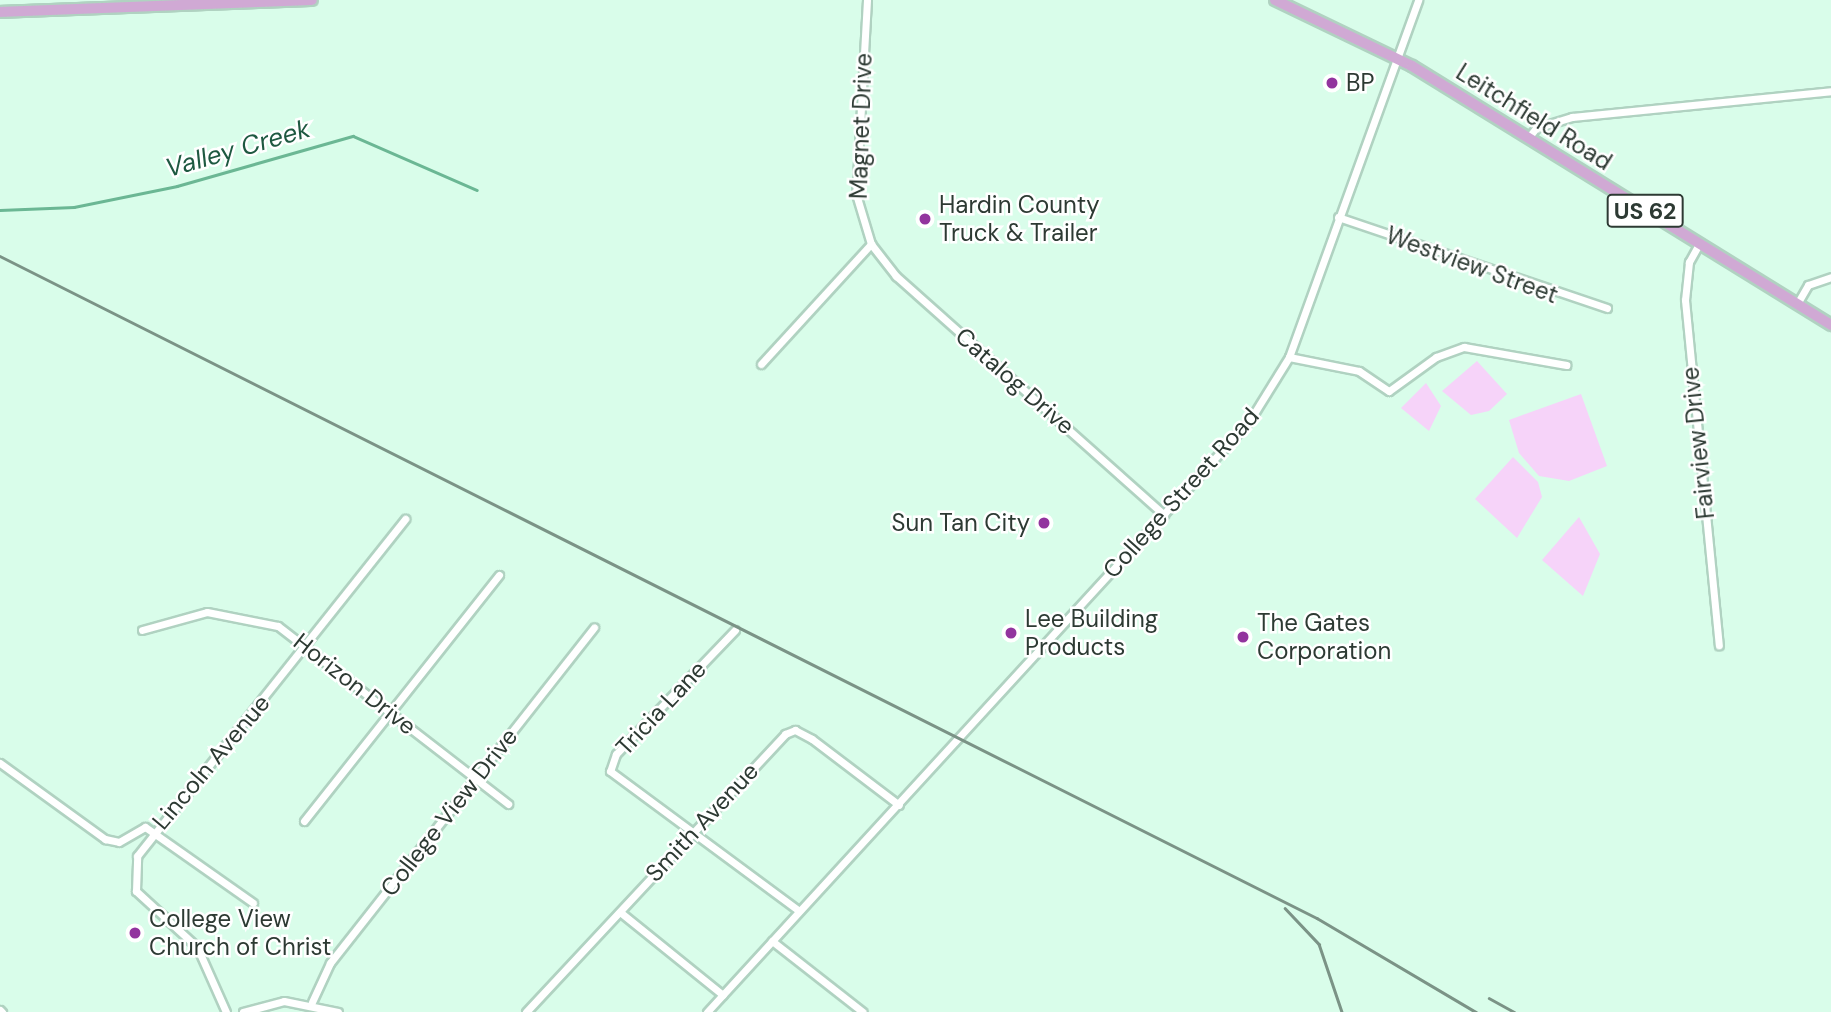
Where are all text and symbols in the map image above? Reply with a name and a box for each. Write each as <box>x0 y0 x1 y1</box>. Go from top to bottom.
street label: Magnet Drive <box>844 52 878 200</box>
street label: Leitchfield Road <box>1451 58 1617 176</box>
place label: BP <box>1346 69 1374 97</box>
marker: BP <box>1324 75 1340 91</box>
water label: Valley Creek <box>162 113 314 185</box>
place label: Hardin County Truck & Trailer <box>939 191 1100 247</box>
road number: US 62 <box>1606 192 1684 230</box>
marker: Hardin County Truck & Trailer <box>917 211 933 227</box>
street label: Westview Street <box>1382 221 1562 309</box>
street label: Catalog Drive <box>950 322 1080 440</box>
street label: Fairview Drive <box>1676 366 1720 520</box>
street label: College Street Road <box>1097 402 1265 584</box>
place label: Sun Tan City <box>892 509 1030 537</box>
marker: Sun Tan City <box>1036 515 1052 531</box>
place label: Lee Building Products <box>1025 605 1158 661</box>
place label: The Gates Corporation <box>1257 609 1391 665</box>
marker: Lee Building Products <box>1003 625 1019 641</box>
street label: Horizon Drive <box>288 627 422 741</box>
marker: The Gates Corporation <box>1235 629 1251 645</box>
street label: Tricia Lane <box>610 655 712 761</box>
street label: Lincoln Avenue <box>146 689 276 835</box>
street label: College View Drive <box>375 722 523 902</box>
street label: Smith Avenue <box>640 757 764 887</box>
place label: College View Church of Christ <box>149 905 331 961</box>
marker: College View Church of Christ <box>127 925 143 941</box>

